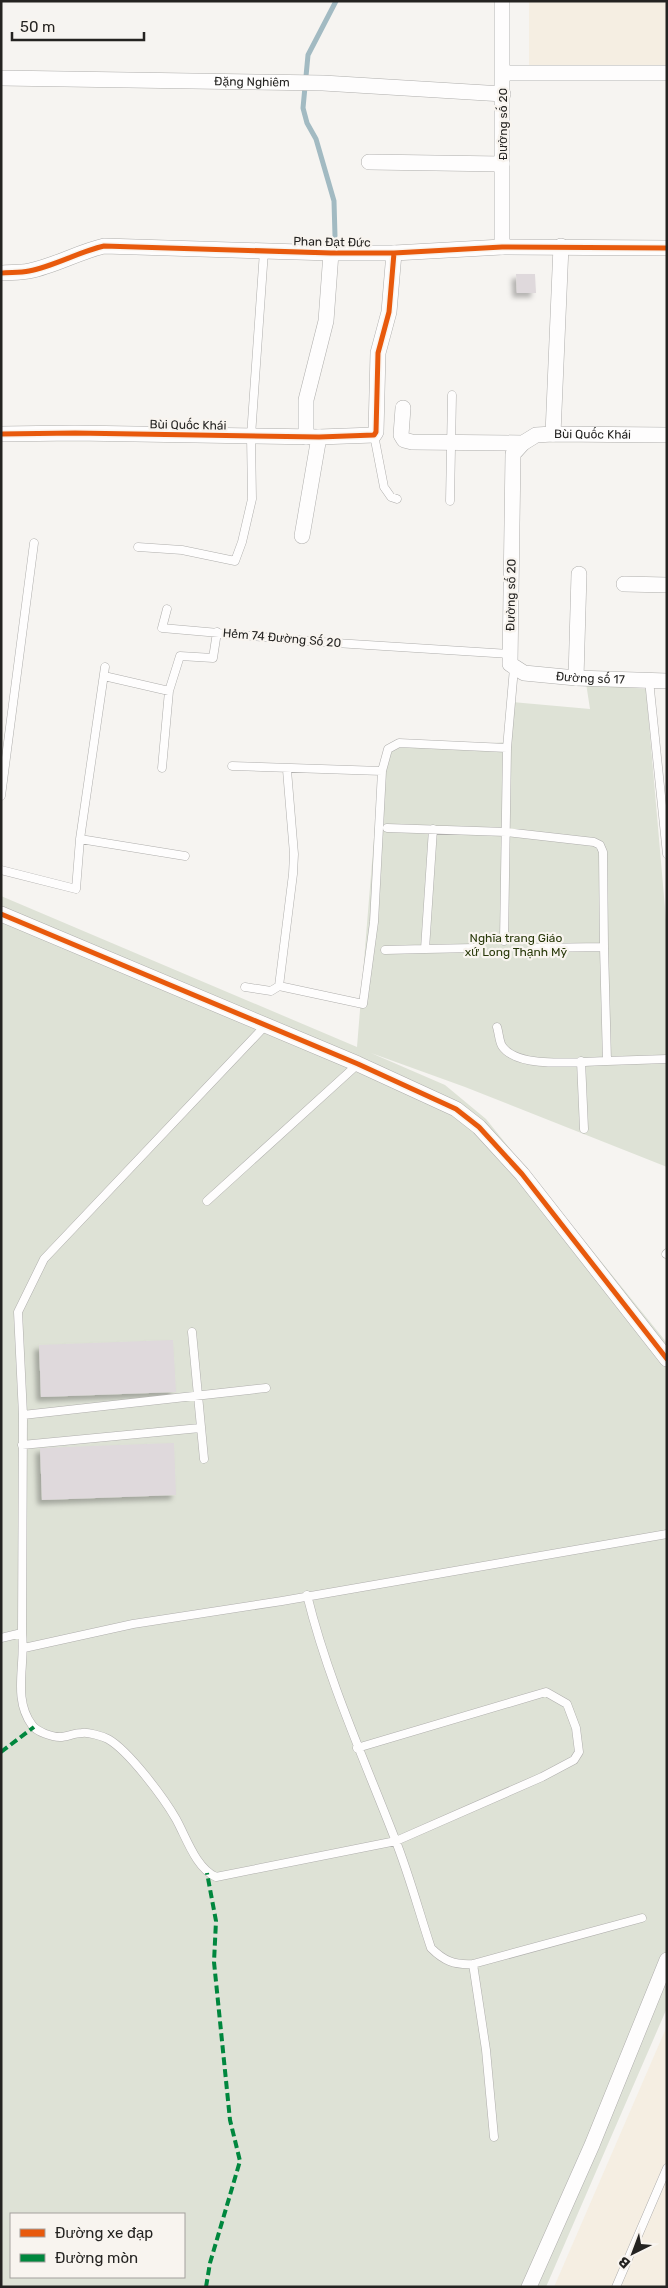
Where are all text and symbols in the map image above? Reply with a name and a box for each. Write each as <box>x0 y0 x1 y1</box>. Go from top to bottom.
scale bar <box>12 10 145 42</box>
text: 50 m <box>20 18 55 36</box>
street label: Đặng Nghiêm <box>214 74 290 89</box>
street label: Đường số 20 <box>495 88 510 160</box>
street label: Phan Đạt Đức <box>293 234 371 250</box>
street label: Bùi Quốc Khái <box>149 417 227 433</box>
street label: Bùi Quốc Khái <box>554 427 631 442</box>
street label: Đường số 20 <box>503 559 519 631</box>
street label: Hẻm 74 Đường Số 20 <box>222 625 342 650</box>
street label: Đường số 17 <box>555 669 625 687</box>
park label: Nghĩa trang Giáo xứ Long Thạnh Mỹ <box>465 931 568 959</box>
legend <box>10 2213 185 2278</box>
text: Đường xe đạp <box>55 2224 153 2242</box>
north arrow <box>608 2228 658 2278</box>
text: Đường mòn <box>55 2249 138 2267</box>
text: B <box>615 2253 634 2272</box>

